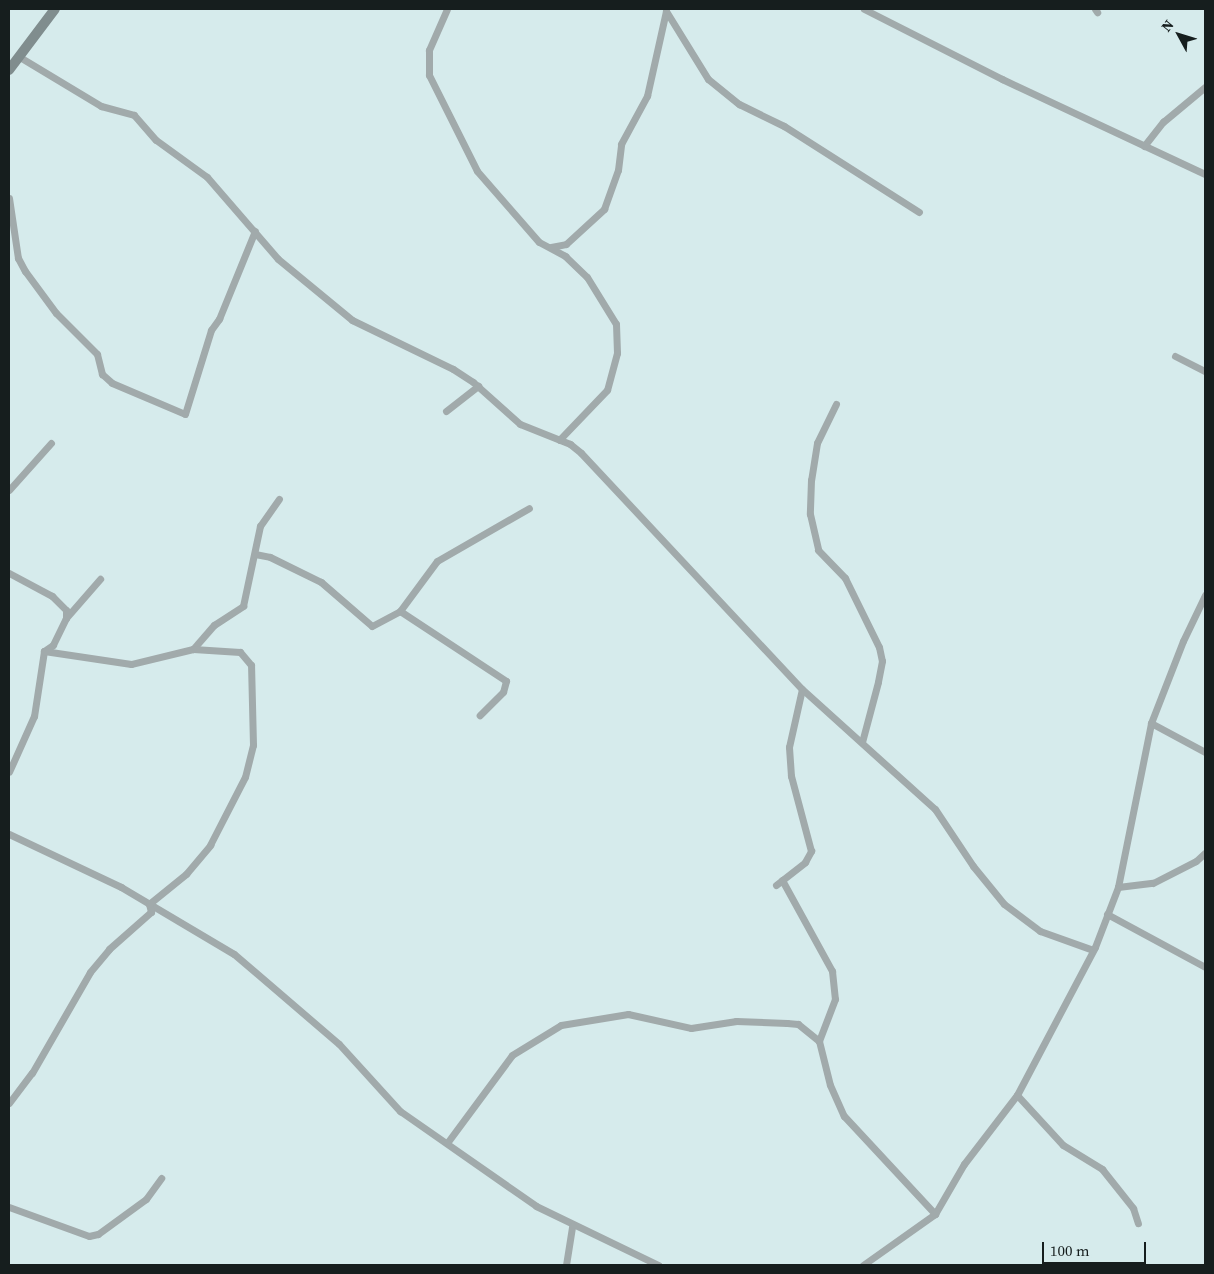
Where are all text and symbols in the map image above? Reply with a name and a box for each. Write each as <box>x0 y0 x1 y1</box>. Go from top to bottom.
north arrow <box>1154 10 1204 60</box>
text: N <box>1156 15 1178 36</box>
scale bar <box>1044 1232 1148 1264</box>
text: 100 m <box>1050 1240 1090 1261</box>

